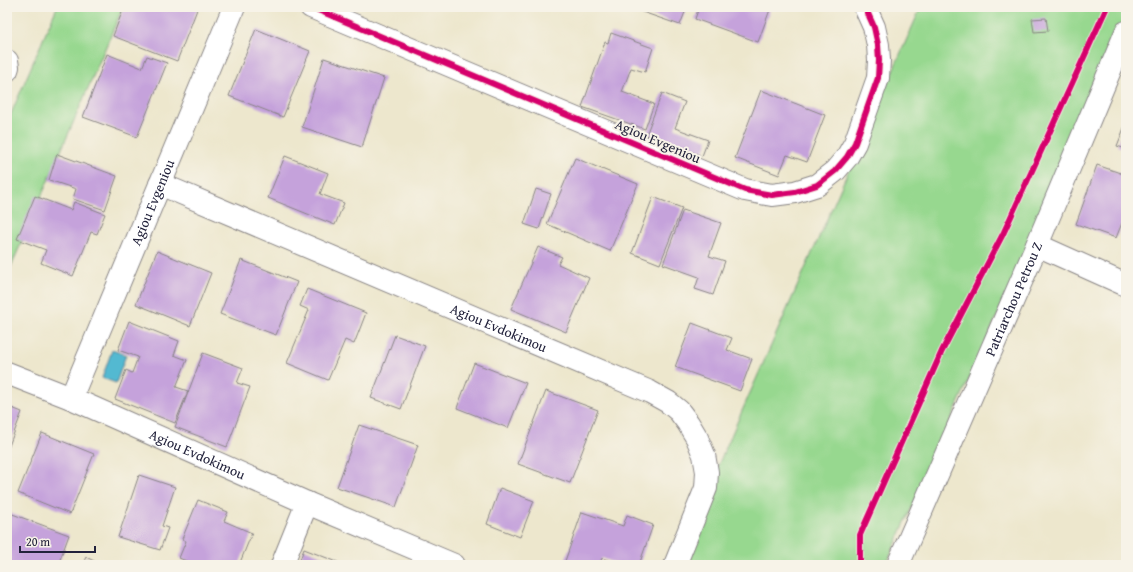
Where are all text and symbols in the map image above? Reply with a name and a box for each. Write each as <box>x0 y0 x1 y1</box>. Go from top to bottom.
street label: Agiou Evgeniou <box>612 114 704 168</box>
street label: Agiou Evgeniou <box>126 156 180 248</box>
street label: Patriarchou Petrou Z <box>980 239 1047 359</box>
street label: Agiou Evdokimou <box>447 298 551 357</box>
street label: Agiou Evdokimou <box>146 424 249 484</box>
scale bar <box>20 528 95 554</box>
text: 20 m <box>26 533 50 550</box>

